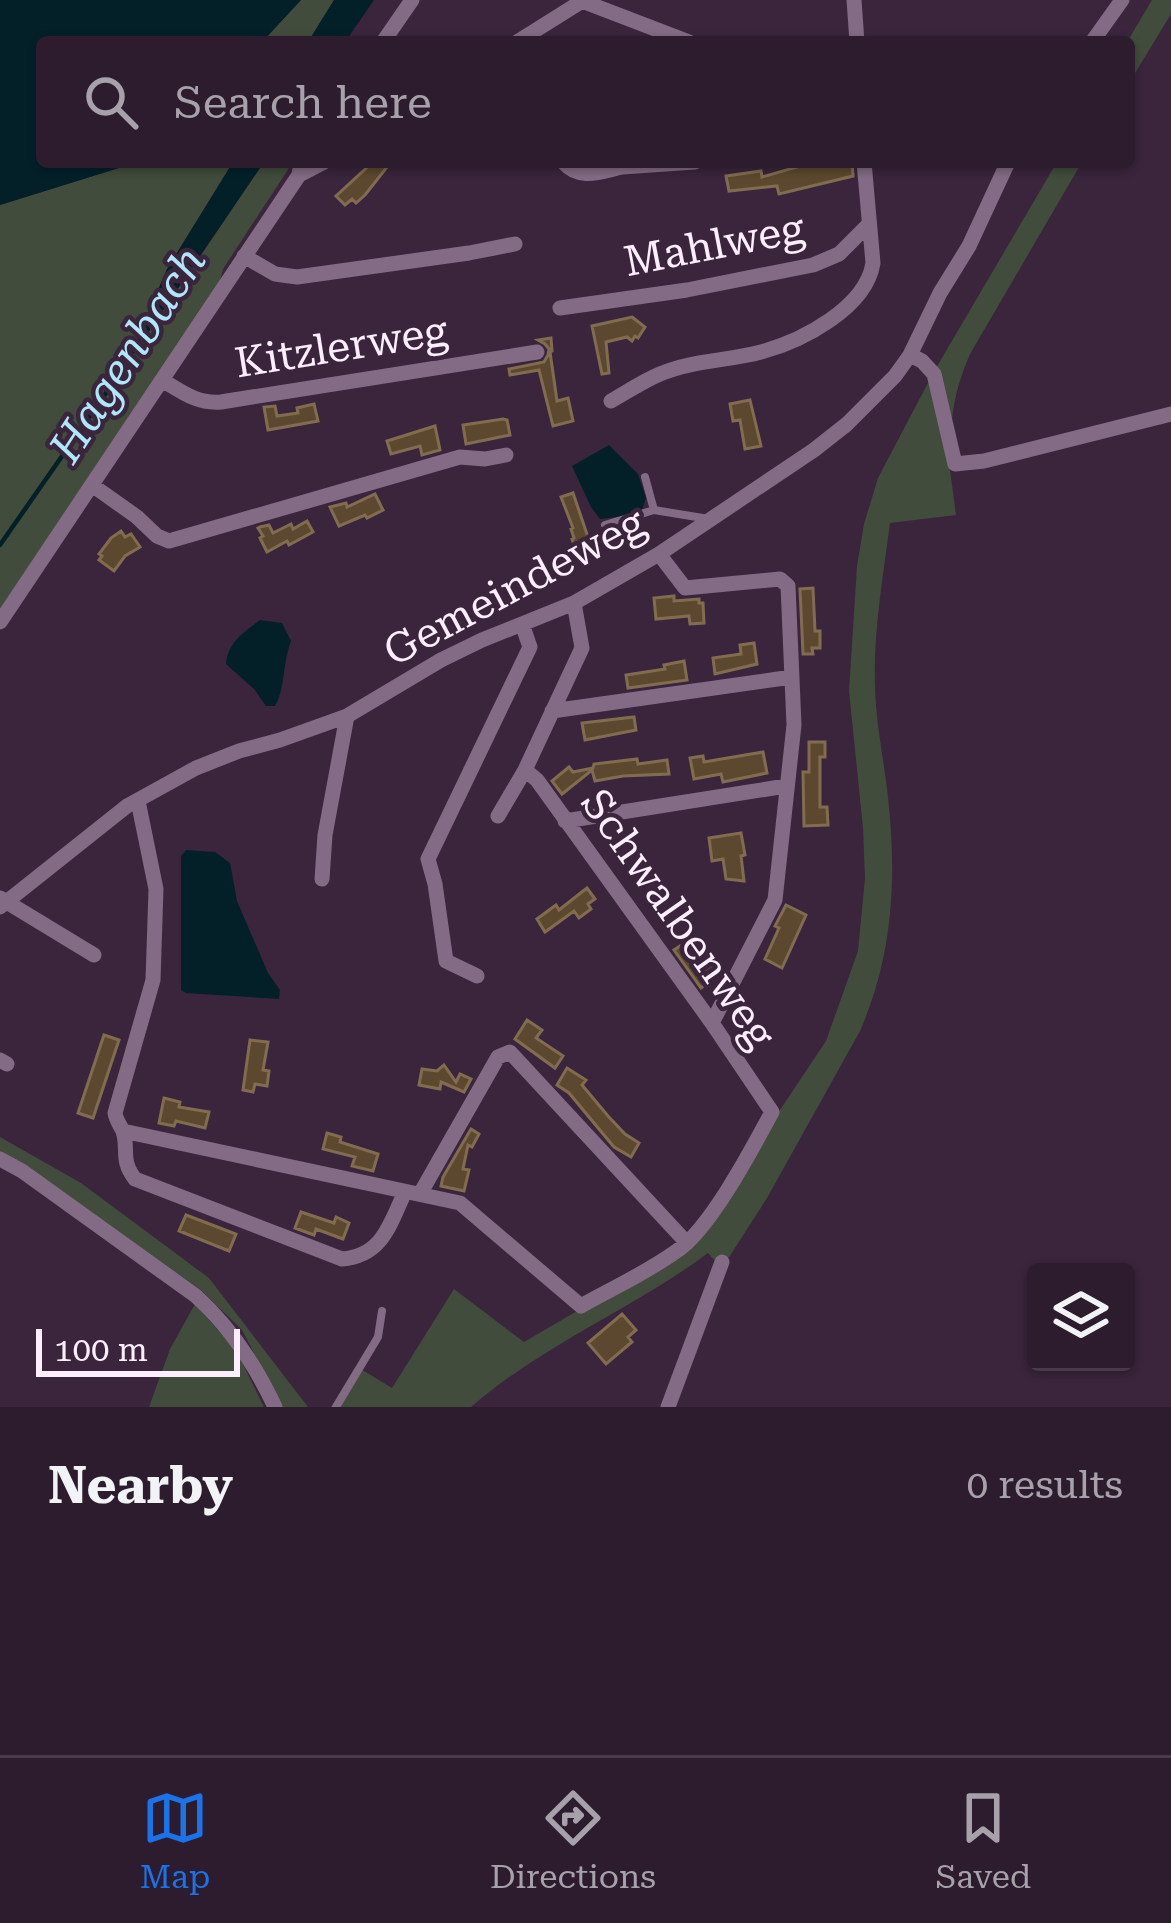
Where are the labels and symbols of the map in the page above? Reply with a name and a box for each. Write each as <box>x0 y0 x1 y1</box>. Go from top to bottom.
street label: Mahlweg <box>620 203 808 286</box>
water label: Hagenbach <box>38 237 217 473</box>
street label: Kitzlerweg <box>231 305 451 387</box>
street label: Gemeindeweg <box>375 497 653 676</box>
street label: Schwalbenweg <box>571 780 786 1057</box>
scale bar <box>36 1323 240 1376</box>

